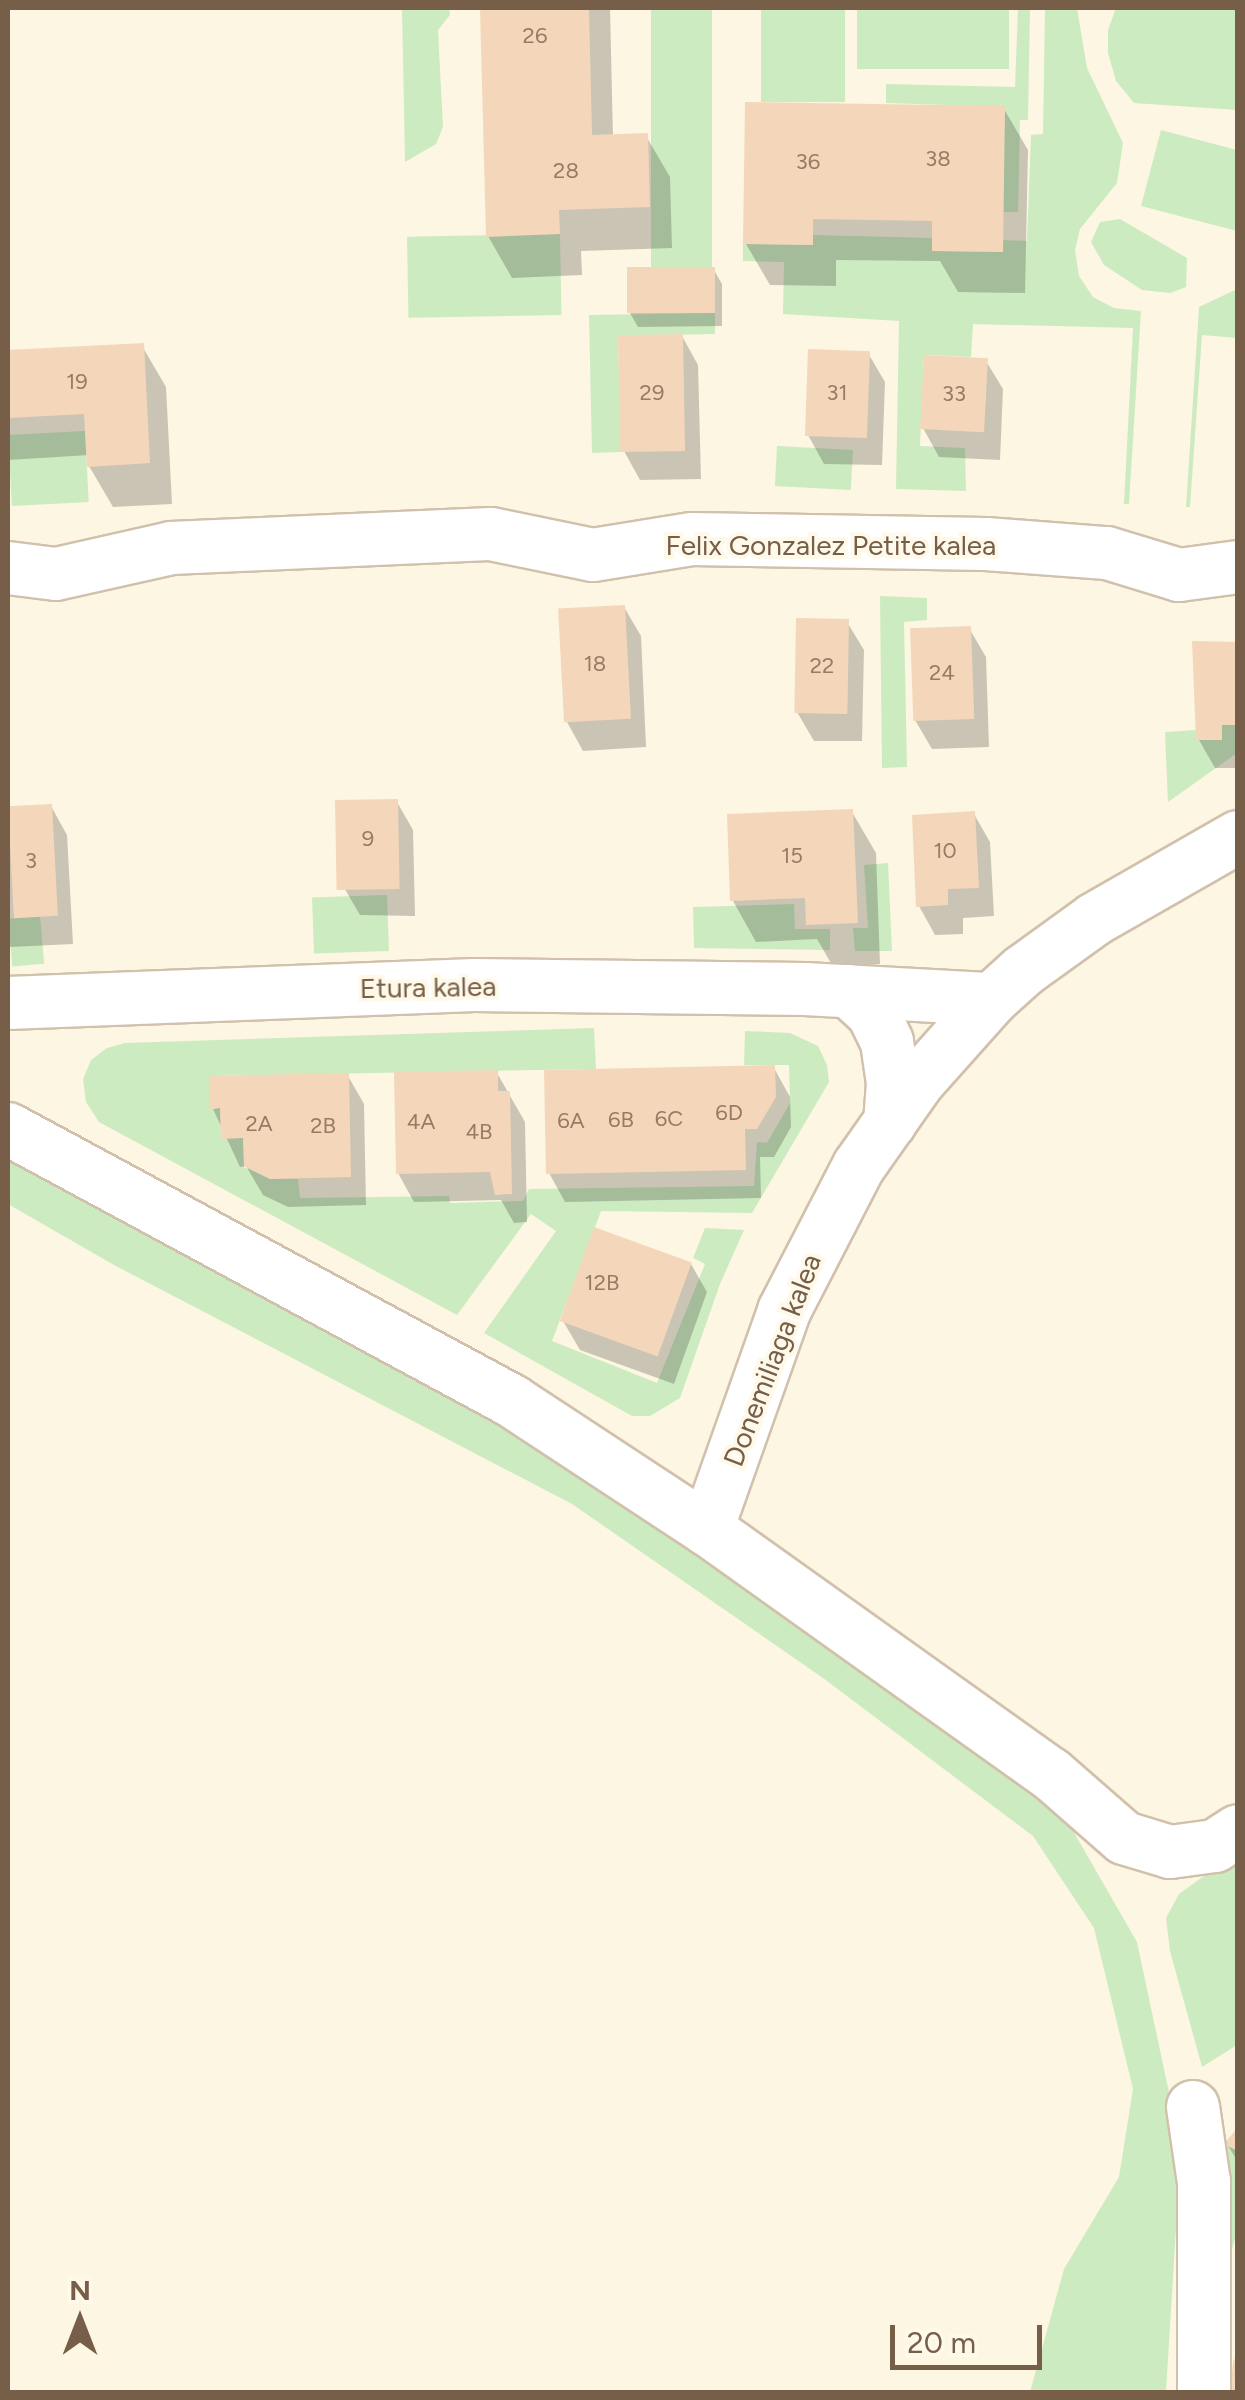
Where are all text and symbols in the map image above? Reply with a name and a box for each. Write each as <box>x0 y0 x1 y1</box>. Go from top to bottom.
house number: 26 <box>523 23 547 49</box>
house number: 38 <box>925 146 951 172</box>
house number: 36 <box>796 149 820 175</box>
house number: 28 <box>553 158 579 184</box>
house number: 19 <box>66 369 88 395</box>
house number: 29 <box>640 380 664 406</box>
house number: 31 <box>826 380 848 406</box>
house number: 33 <box>942 381 966 407</box>
street label: Felix Gonzalez Petite kalea <box>666 528 996 562</box>
house number: 18 <box>584 651 606 677</box>
house number: 22 <box>810 653 834 679</box>
house number: 24 <box>929 660 955 686</box>
house number: 9 <box>362 826 374 852</box>
house number: 10 <box>933 838 957 864</box>
house number: 15 <box>781 843 803 869</box>
house number: 3 <box>25 848 37 874</box>
street label: Etura kalea <box>359 969 497 1005</box>
house number: 6D <box>715 1100 743 1126</box>
house number: 6C <box>655 1106 683 1132</box>
house number: 6B <box>608 1107 634 1133</box>
house number: 6A <box>557 1108 585 1134</box>
house number: 4A <box>407 1109 435 1135</box>
house number: 2A <box>245 1111 273 1137</box>
house number: 2B <box>310 1113 336 1139</box>
house number: 4B <box>465 1119 493 1145</box>
street label: Donemiliaga kalea <box>716 1249 828 1471</box>
house number: 12B <box>585 1270 619 1296</box>
north arrow <box>30 2270 130 2370</box>
text: N <box>69 2273 91 2307</box>
scale bar <box>895 2305 1048 2367</box>
text: 20 m <box>907 2324 976 2361</box>

